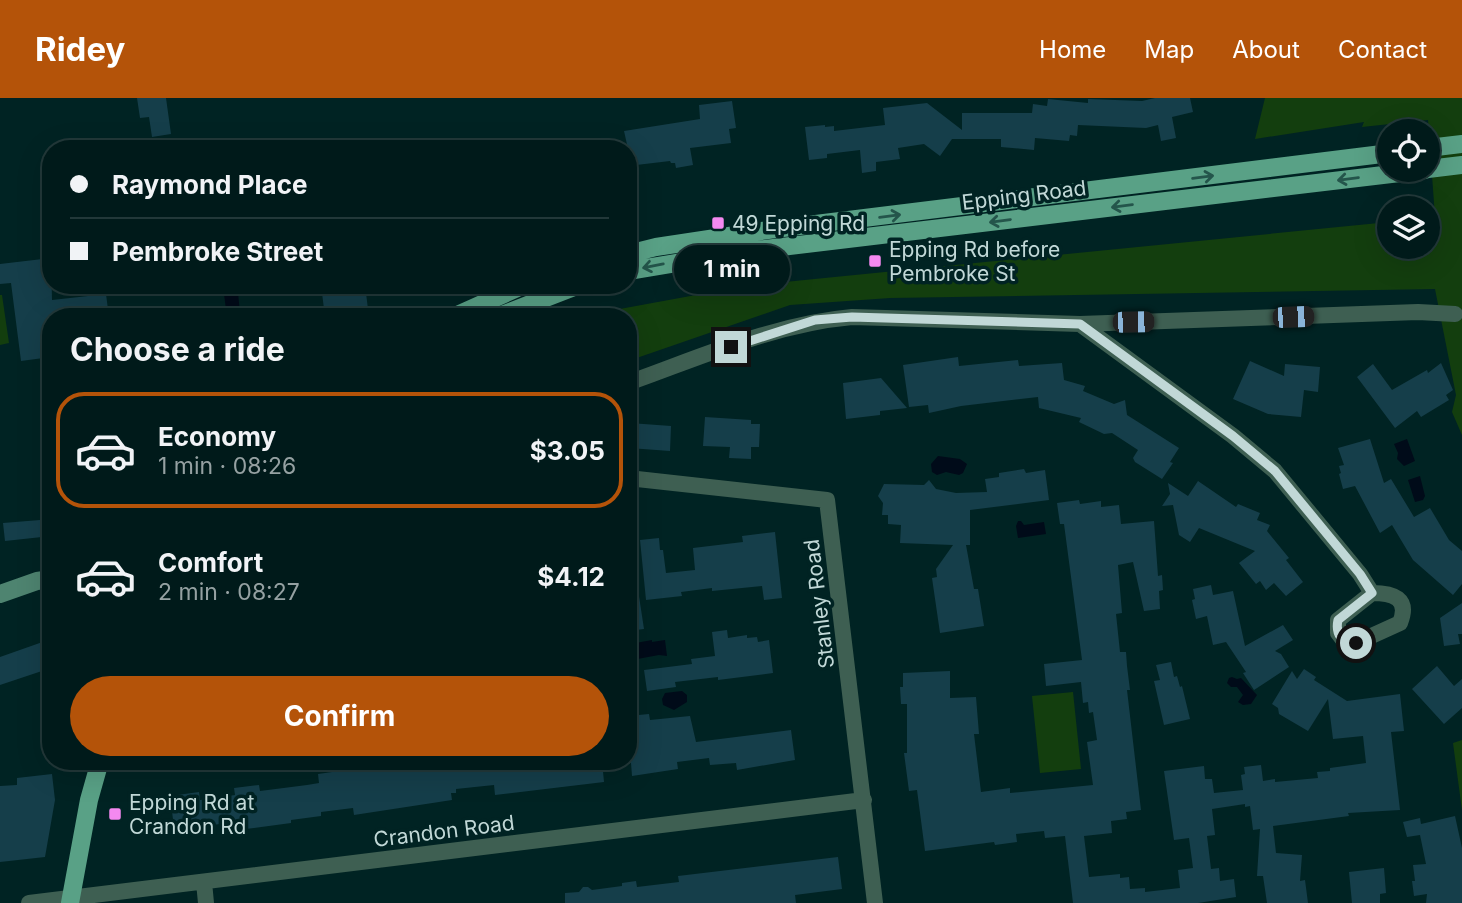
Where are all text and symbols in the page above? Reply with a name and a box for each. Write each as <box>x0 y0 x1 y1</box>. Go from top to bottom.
text: Ridey <box>35 29 125 69</box>
text: Home <box>1039 35 1106 64</box>
text: Map <box>1144 35 1194 64</box>
text: About <box>1232 35 1300 64</box>
text: Contact <box>1338 35 1427 64</box>
map controls <box>1377 119 1440 259</box>
button: locate <box>1377 119 1440 182</box>
text: Raymond Place <box>112 169 307 200</box>
one-way arrow <box>1191 170 1214 183</box>
one-way arrow <box>1337 173 1360 186</box>
street label: Epping Road <box>960 175 1088 215</box>
button: layers <box>1377 196 1440 259</box>
one-way arrow <box>1112 199 1134 212</box>
one-way arrow <box>878 210 900 223</box>
place label: 49 Epping Rd <box>732 211 865 236</box>
marker: 49 Epping Rd <box>710 215 726 231</box>
one-way arrow <box>989 215 1012 228</box>
text: Pembroke Street <box>112 236 323 267</box>
place label: Epping Rd before Pembroke St <box>889 237 1060 286</box>
callout: 1 min <box>673 246 789 294</box>
marker: Epping Rd before Pembroke St <box>867 253 883 269</box>
text: 1 min <box>704 255 760 283</box>
one-way arrow <box>642 260 665 274</box>
car <box>1272 306 1315 328</box>
car <box>1112 311 1155 333</box>
text: Choose a ride <box>70 330 285 369</box>
route end <box>715 331 747 363</box>
icon: car <box>74 419 137 482</box>
text: Economy <box>158 421 276 452</box>
text: $3.05 <box>530 435 605 466</box>
text: 1 min · 08:26 <box>158 452 296 480</box>
street label: Stanley Road <box>799 538 839 670</box>
icon: car <box>74 545 137 608</box>
text: Comfort <box>158 547 263 578</box>
text: $4.12 <box>537 561 605 592</box>
text: 2 min · 08:27 <box>158 578 300 606</box>
route start <box>1340 627 1372 659</box>
button: Confirm <box>70 676 609 756</box>
place label: Epping Rd at Crandon Rd <box>129 790 254 839</box>
marker: Epping Rd at Crandon Rd <box>107 806 123 822</box>
street label: Crandon Road <box>372 810 516 852</box>

